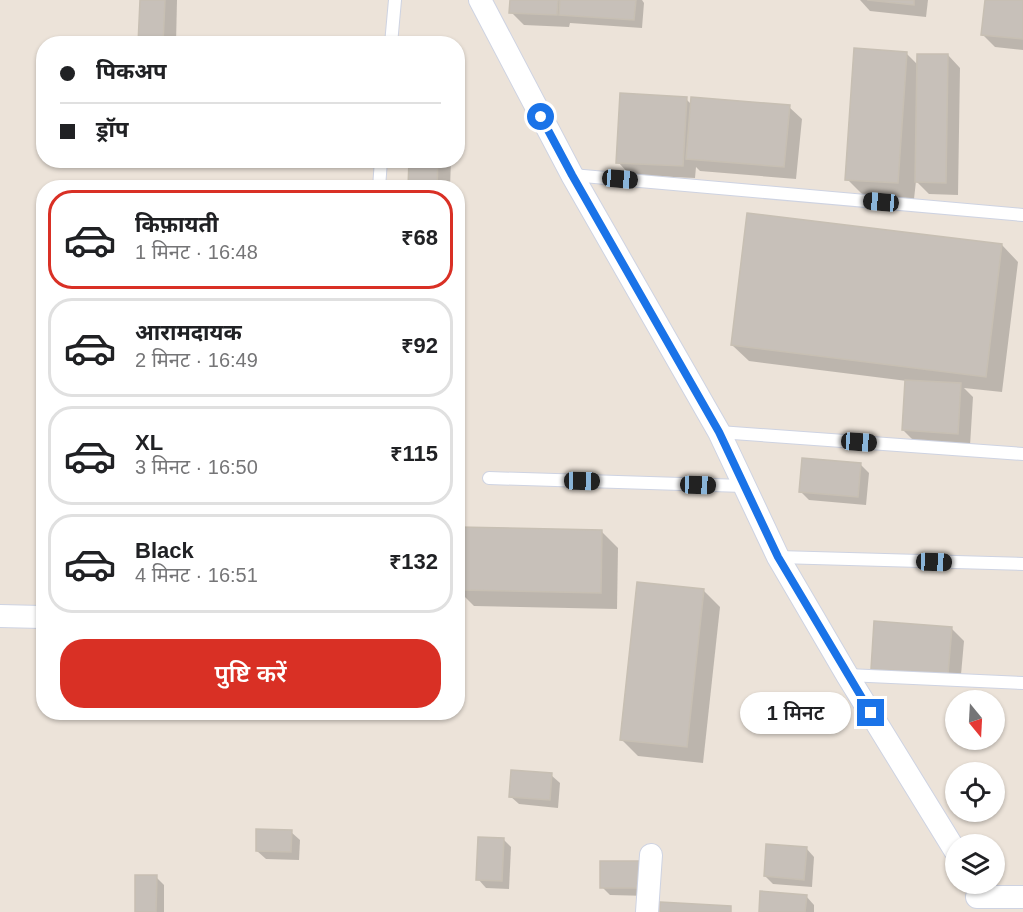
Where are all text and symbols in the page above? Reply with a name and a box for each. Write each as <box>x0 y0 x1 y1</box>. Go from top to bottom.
text: पिकअप <box>96 59 167 84</box>
route start <box>527 103 554 130</box>
text: ड्रॉप <box>96 117 129 142</box>
car <box>601 168 639 190</box>
car <box>862 191 900 213</box>
text: किफ़ायती <box>135 212 219 237</box>
icon: car <box>63 213 117 267</box>
text: ₹68 <box>401 225 438 250</box>
text: 1 मिनट · 16:48 <box>135 241 258 263</box>
text: आरामदायक <box>135 320 242 345</box>
icon: car <box>63 321 117 375</box>
text: ₹92 <box>401 333 438 358</box>
text: 2 मिनट · 16:49 <box>135 349 258 371</box>
icon: car <box>63 429 117 483</box>
text: XL <box>135 430 163 455</box>
car <box>840 432 878 452</box>
text: ₹115 <box>390 441 438 466</box>
text: 3 मिनट · 16:50 <box>135 456 258 478</box>
car <box>564 472 600 490</box>
car <box>680 475 716 495</box>
icon: car <box>63 537 117 591</box>
text: Black <box>135 538 194 563</box>
text: ₹132 <box>389 549 438 574</box>
car <box>916 552 952 572</box>
text: 4 मिनट · 16:51 <box>135 564 258 586</box>
button: पुष्टि करें <box>60 639 441 708</box>
north arrow <box>945 690 1005 750</box>
map controls <box>945 690 1005 894</box>
callout: 1 मिनट <box>739 692 850 734</box>
route end <box>857 699 884 726</box>
text: 1 मिनट <box>767 702 824 724</box>
button: locate <box>945 762 1005 822</box>
button: layers <box>945 834 1005 894</box>

